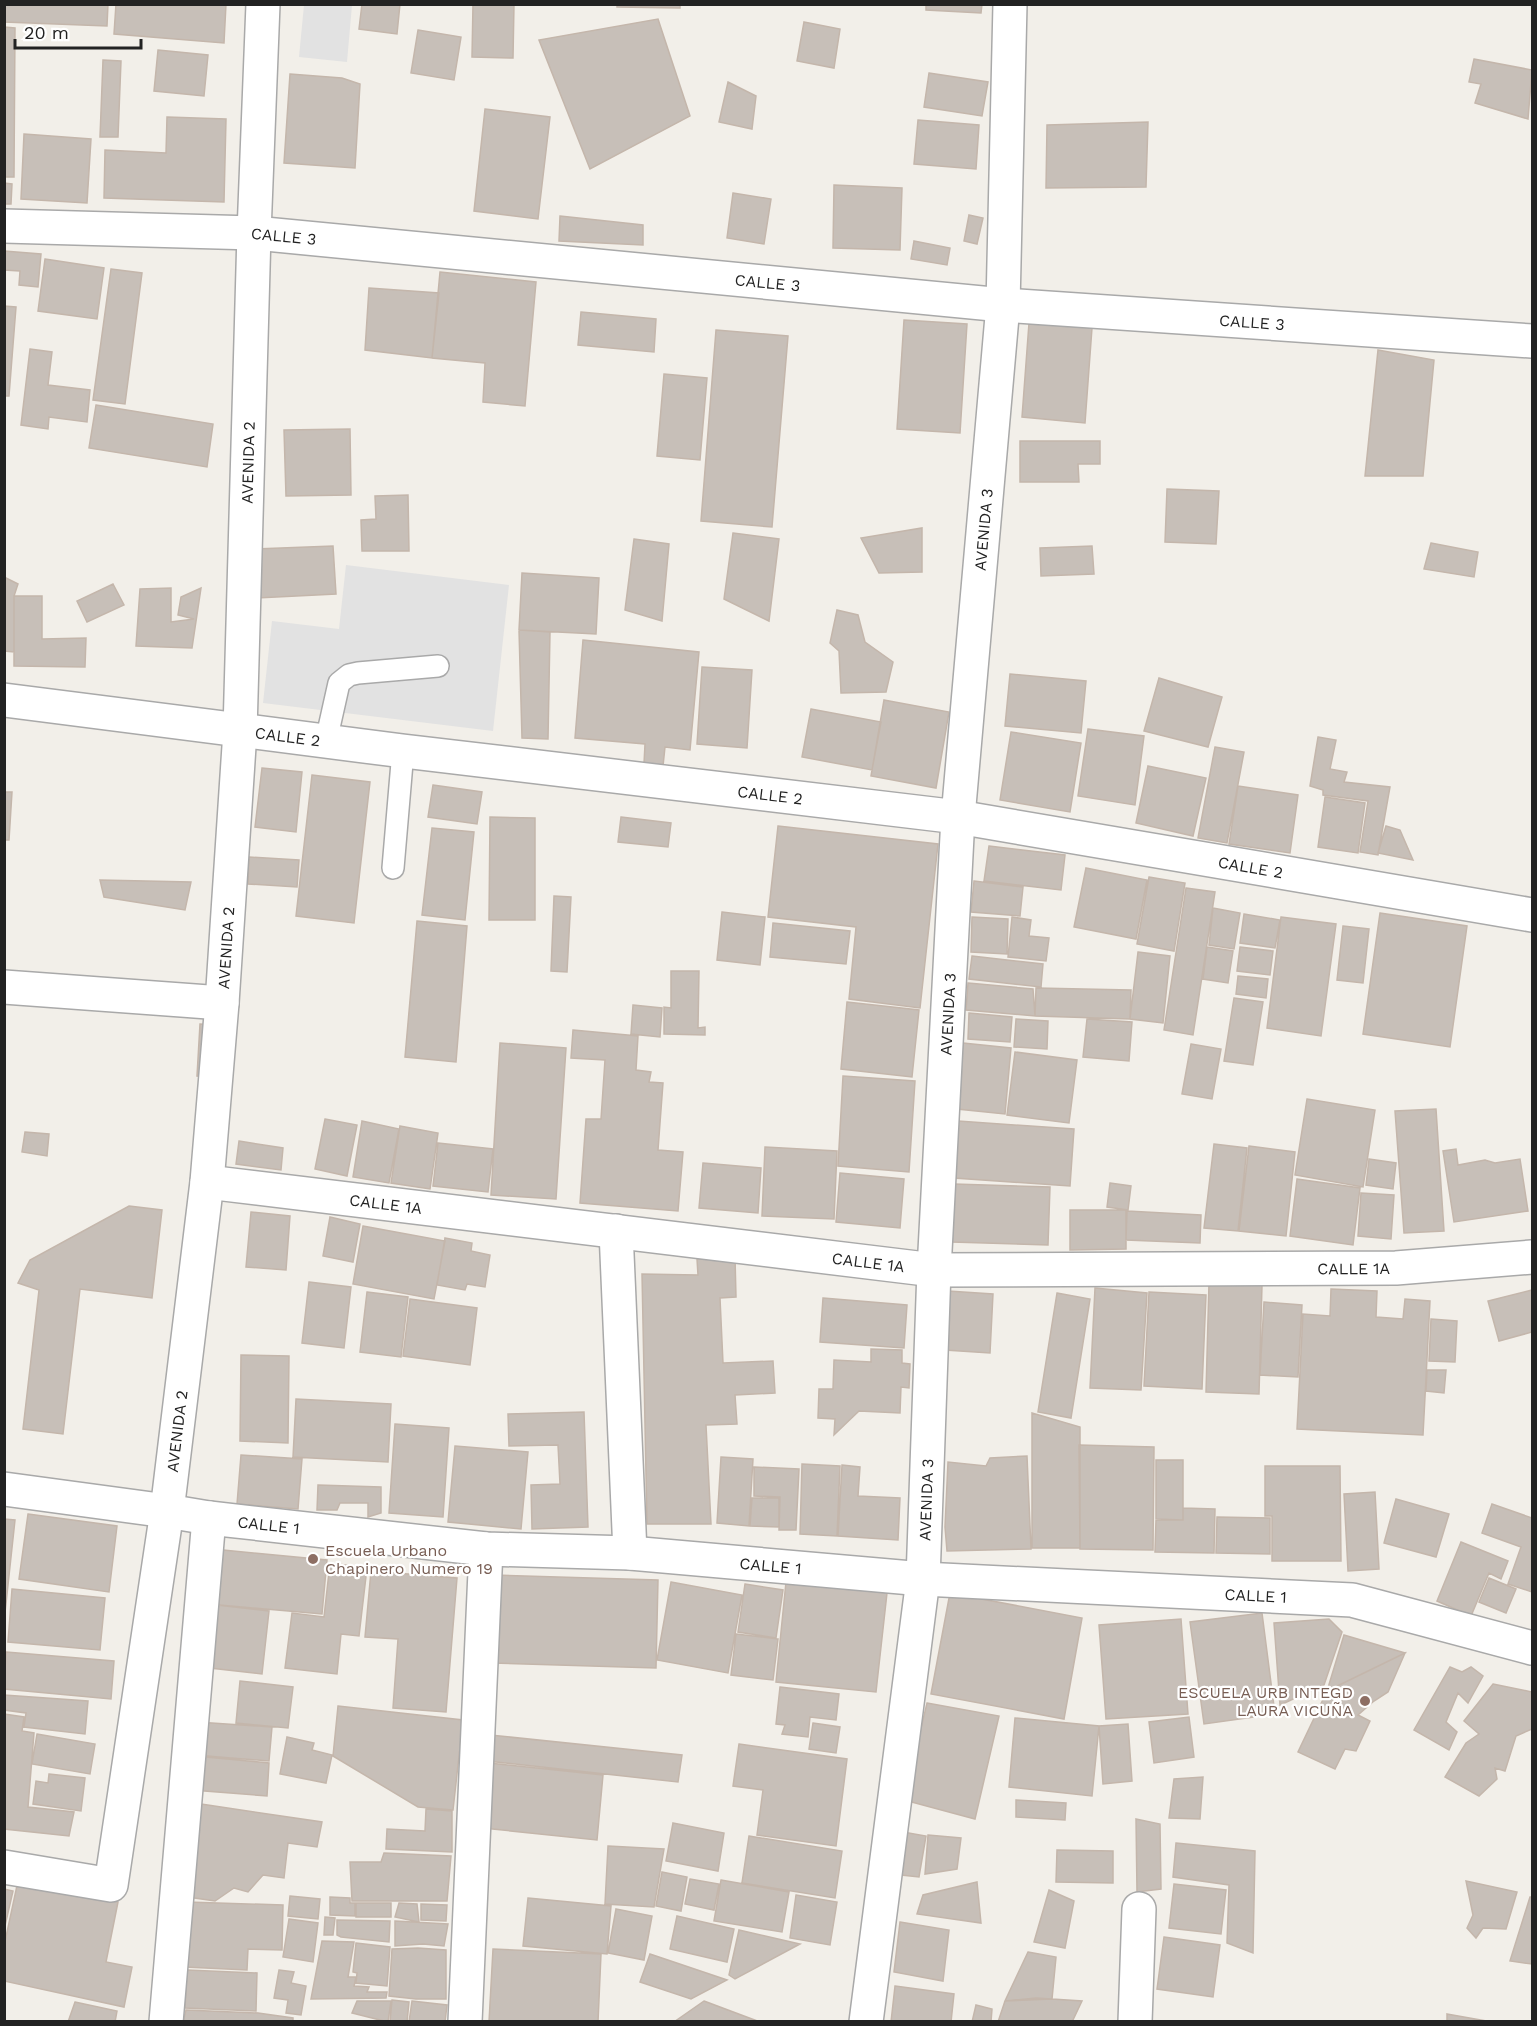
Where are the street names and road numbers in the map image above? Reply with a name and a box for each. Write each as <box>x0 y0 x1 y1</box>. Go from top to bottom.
street label: CALLE 3 <box>250 223 317 248</box>
street label: CALLE 3 <box>734 270 801 295</box>
street label: CALLE 3 <box>1218 310 1285 334</box>
street label: AVENIDA 2 <box>237 421 258 504</box>
street label: AVENIDA 3 <box>970 488 996 572</box>
street label: CALLE 2 <box>254 723 321 750</box>
street label: CALLE 2 <box>736 781 804 808</box>
street label: CALLE 2 <box>1217 852 1285 882</box>
street label: AVENIDA 2 <box>213 906 238 990</box>
street label: AVENIDA 3 <box>936 972 959 1056</box>
street label: CALLE 1A <box>348 1190 423 1217</box>
street label: CALLE 1A <box>831 1248 906 1276</box>
street label: CALLE 1A <box>1317 1259 1391 1278</box>
street label: AVENIDA 2 <box>162 1389 191 1473</box>
street label: AVENIDA 3 <box>915 1458 937 1541</box>
street label: CALLE 1 <box>237 1512 301 1538</box>
street label: CALLE 1 <box>739 1553 802 1578</box>
street label: CALLE 1 <box>1224 1584 1287 1606</box>

